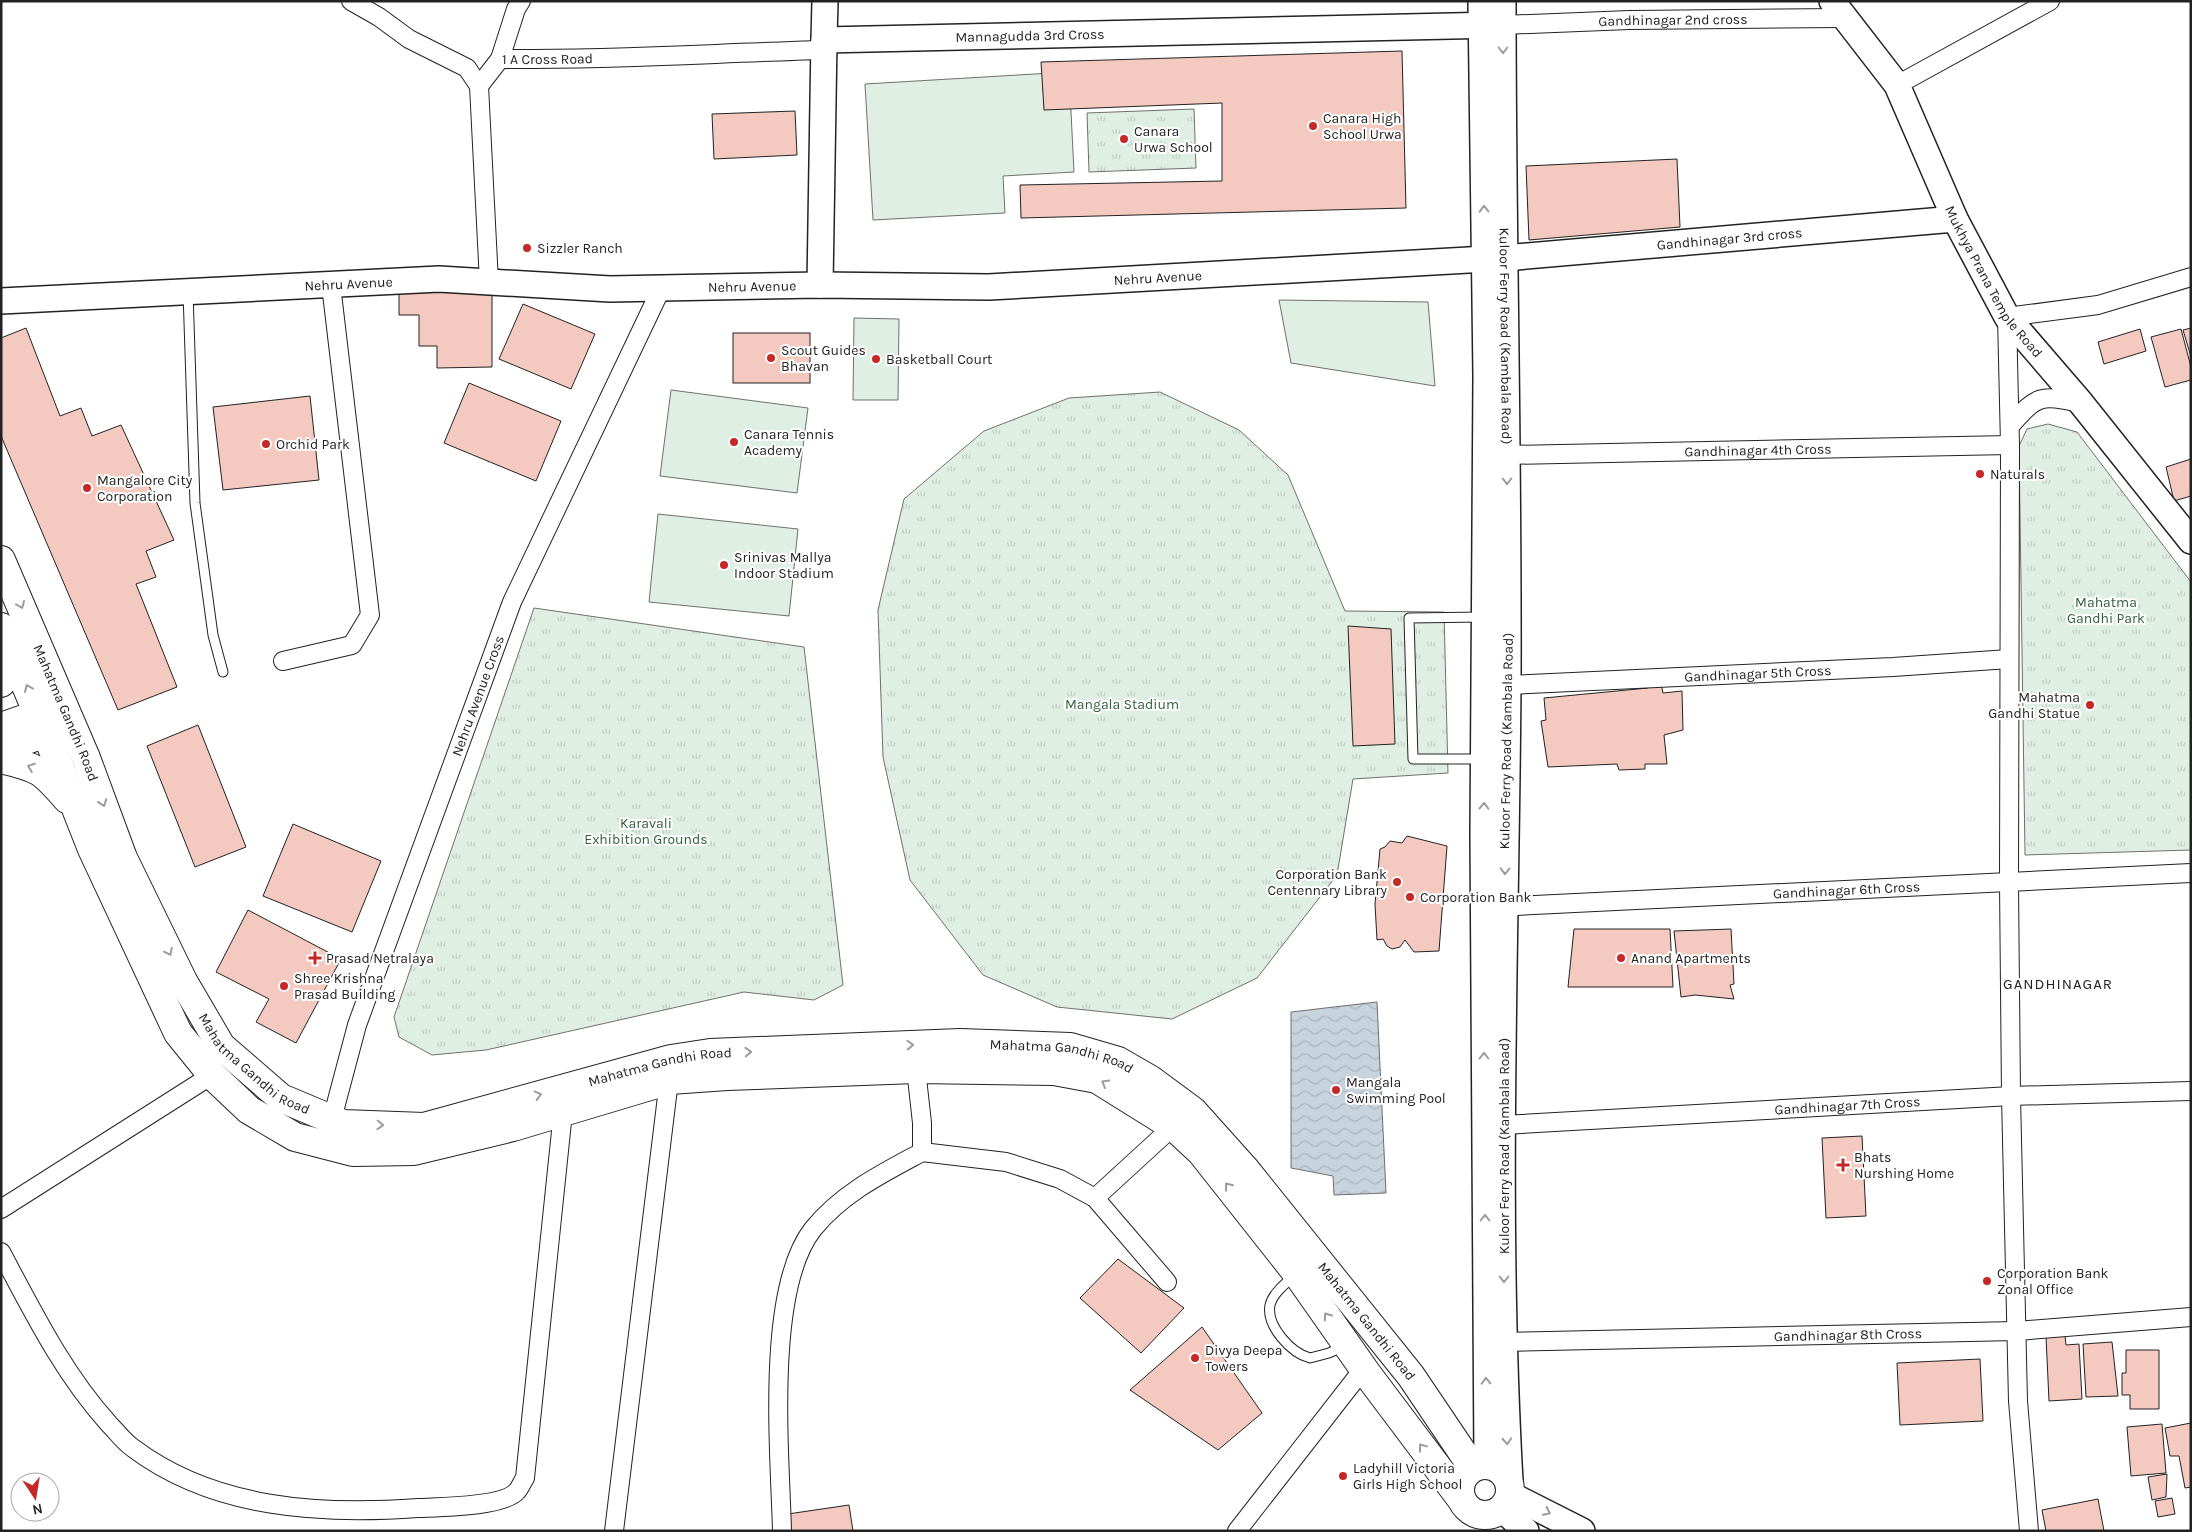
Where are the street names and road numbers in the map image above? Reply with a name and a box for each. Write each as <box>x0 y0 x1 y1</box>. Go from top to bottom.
street label: Gandhinagar 2nd cross <box>1598 11 1748 30</box>
street label: Mannagudda 3rd Cross <box>955 26 1105 46</box>
street label: 1 A Cross Road <box>502 50 593 68</box>
street label: Mukhya Prana Temple Road <box>1941 203 2046 361</box>
street label: Gandhinagar 3rd cross <box>1656 224 1803 254</box>
street label: Kuloor Ferry Road (Kambala Road) <box>1496 227 1515 445</box>
street label: Nehru Avenue <box>1113 267 1202 289</box>
street label: Nehru Avenue <box>304 273 393 295</box>
street label: Nehru Avenue <box>708 277 796 296</box>
street label: Gandhinagar 4th Cross <box>1684 441 1832 460</box>
street label: Nehru Avenue Cross <box>448 633 508 759</box>
street label: Kuloor Ferry Road (Kambala Road) <box>1496 633 1517 849</box>
street label: Mahatma Gandhi Road <box>29 642 102 784</box>
street label: Gandhinagar 5th Cross <box>1684 662 1832 686</box>
street label: Gandhinagar 6th Cross <box>1773 878 1921 902</box>
street label: Mahatma Gandhi Road <box>195 1010 312 1118</box>
street label: Mahatma Gandhi Road <box>989 1036 1136 1077</box>
street label: Kuloor Ferry Road (Kambala Road) <box>1496 1038 1513 1254</box>
street label: Mahatma Gandhi Road <box>586 1044 732 1090</box>
street label: Gandhinagar 7th Cross <box>1774 1093 1921 1119</box>
street label: Mahatma Gandhi Road <box>1314 1259 1419 1384</box>
street label: Gandhinagar 8th Cross <box>1774 1325 1922 1345</box>

